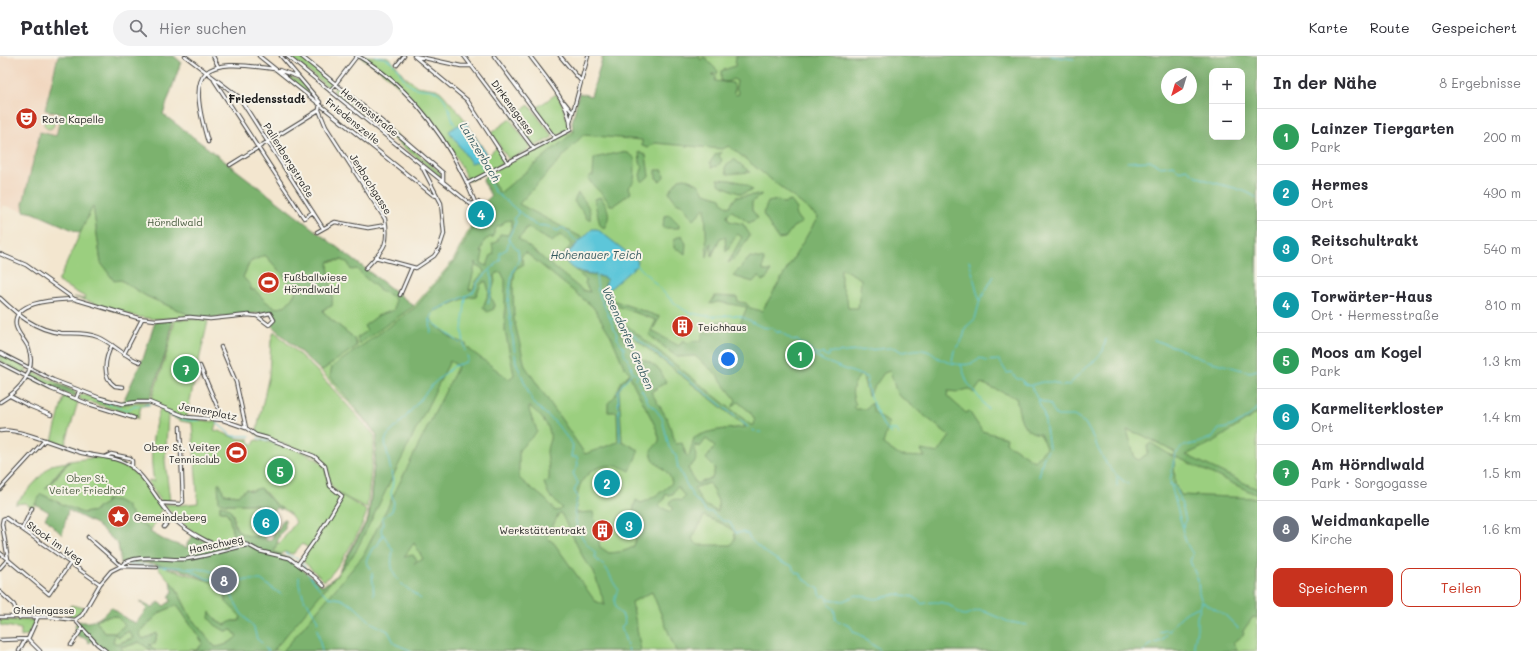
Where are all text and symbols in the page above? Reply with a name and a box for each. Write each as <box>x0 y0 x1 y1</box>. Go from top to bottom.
search box <box>113 10 393 46</box>
text: Pathlet <box>20 15 89 40</box>
icon: search <box>127 17 149 39</box>
text: Hier suchen <box>159 18 246 38</box>
text: Karte <box>1309 18 1348 37</box>
text: Route <box>1370 18 1410 37</box>
text: Gespeichert <box>1432 18 1517 37</box>
north arrow <box>1161 68 1197 104</box>
map controls <box>1209 68 1245 140</box>
button: + <box>1209 68 1245 104</box>
text: In der Nähe <box>1273 71 1377 93</box>
text: 8 Ergebnisse <box>1439 74 1521 91</box>
street label: Dirkensgasse <box>488 77 538 137</box>
street label: Hermesstraße <box>338 84 402 140</box>
district label: Friedensstadt <box>228 91 306 106</box>
street label: Friedenszeile <box>323 95 383 147</box>
button: − <box>1209 104 1245 140</box>
theatre icon: Rote Kapelle <box>14 106 40 132</box>
place label: Rote Kapelle <box>42 112 104 126</box>
text: Lainzer Tiergarten <box>1311 118 1454 138</box>
water label: Lainzerbach <box>457 119 504 184</box>
street label: Pallenbergstraße <box>260 120 318 200</box>
text: 1 <box>1283 128 1289 145</box>
text: 200 m <box>1483 128 1521 145</box>
text: Park <box>1311 138 1340 155</box>
street label: Jenbachgasse <box>347 151 395 217</box>
text: Hermes <box>1311 174 1368 194</box>
text: 2 <box>1282 184 1290 201</box>
text: 490 m <box>1483 184 1521 201</box>
text: Ort <box>1311 194 1334 211</box>
pin: 4 <box>468 199 494 229</box>
park label: Hörndlwald <box>147 215 203 229</box>
text: Reitschultrakt <box>1311 230 1418 250</box>
text: 3 <box>1282 240 1290 257</box>
text: 540 m <box>1483 240 1521 257</box>
water label: Hohenauer Teich <box>550 247 642 262</box>
text: Ort <box>1311 250 1334 267</box>
sports icon: Fußballwiese Hörndlwald <box>256 270 282 296</box>
place label: Fußballwiese Hörndlwald <box>284 270 347 296</box>
water label: Vösendorfer Graben <box>599 284 658 392</box>
text: Torwärter-Haus <box>1311 286 1433 306</box>
text: 4 <box>1282 296 1290 313</box>
text: 810 m <box>1485 296 1521 313</box>
text: Ort · Hermesstraße <box>1311 306 1439 323</box>
building icon: Teichhaus <box>670 314 696 340</box>
place label: Teichhaus <box>698 320 747 334</box>
pin: 1 <box>787 340 813 370</box>
text: Moos am Kogel <box>1311 342 1422 362</box>
your location <box>718 349 738 369</box>
text: 5 <box>1282 352 1290 369</box>
text: 1.3 km <box>1482 352 1521 369</box>
pin: 7 <box>173 354 199 384</box>
text: Park <box>1311 362 1340 379</box>
text: Karmeliterkloster <box>1311 398 1444 418</box>
street label: Jennerplatz <box>178 399 239 424</box>
text: 6 <box>1282 408 1290 425</box>
text: 1.4 km <box>1482 408 1521 425</box>
text: Ort <box>1311 418 1334 435</box>
place label: Ober St. Veiter Tennisclub <box>144 440 220 466</box>
sports icon: Ober St. Veiter Tennisclub <box>223 440 249 466</box>
text: Am Hörndlwald <box>1311 454 1424 474</box>
pin: 5 <box>267 456 293 486</box>
text: 7 <box>1282 464 1290 481</box>
text: 1.5 km <box>1482 464 1521 481</box>
pin: 2 <box>594 468 620 498</box>
park label: Ober St. Veiter Friedhof <box>49 471 126 497</box>
text: Park · Sorgogasse <box>1311 474 1428 491</box>
place icon: Gemeindeberg <box>106 504 132 530</box>
pin: 6 <box>253 507 279 537</box>
place label: Gemeindeberg <box>134 510 206 524</box>
pin: 3 <box>616 510 642 540</box>
text: Weidmankapelle <box>1311 510 1430 530</box>
building icon: Werkstättentrakt <box>589 517 615 543</box>
street label: Stock im Weg <box>24 518 86 567</box>
text: 8 <box>1282 520 1290 537</box>
text: 1.6 km <box>1482 520 1521 537</box>
place label: Werkstättentrakt <box>499 523 586 537</box>
text: Kirche <box>1311 530 1352 547</box>
street label: Hanschweg <box>188 531 245 557</box>
pin: 8 <box>211 565 237 595</box>
button: Speichern <box>1273 568 1393 607</box>
button: Teilen <box>1401 568 1521 607</box>
street label: Ghelengasse <box>13 603 75 617</box>

